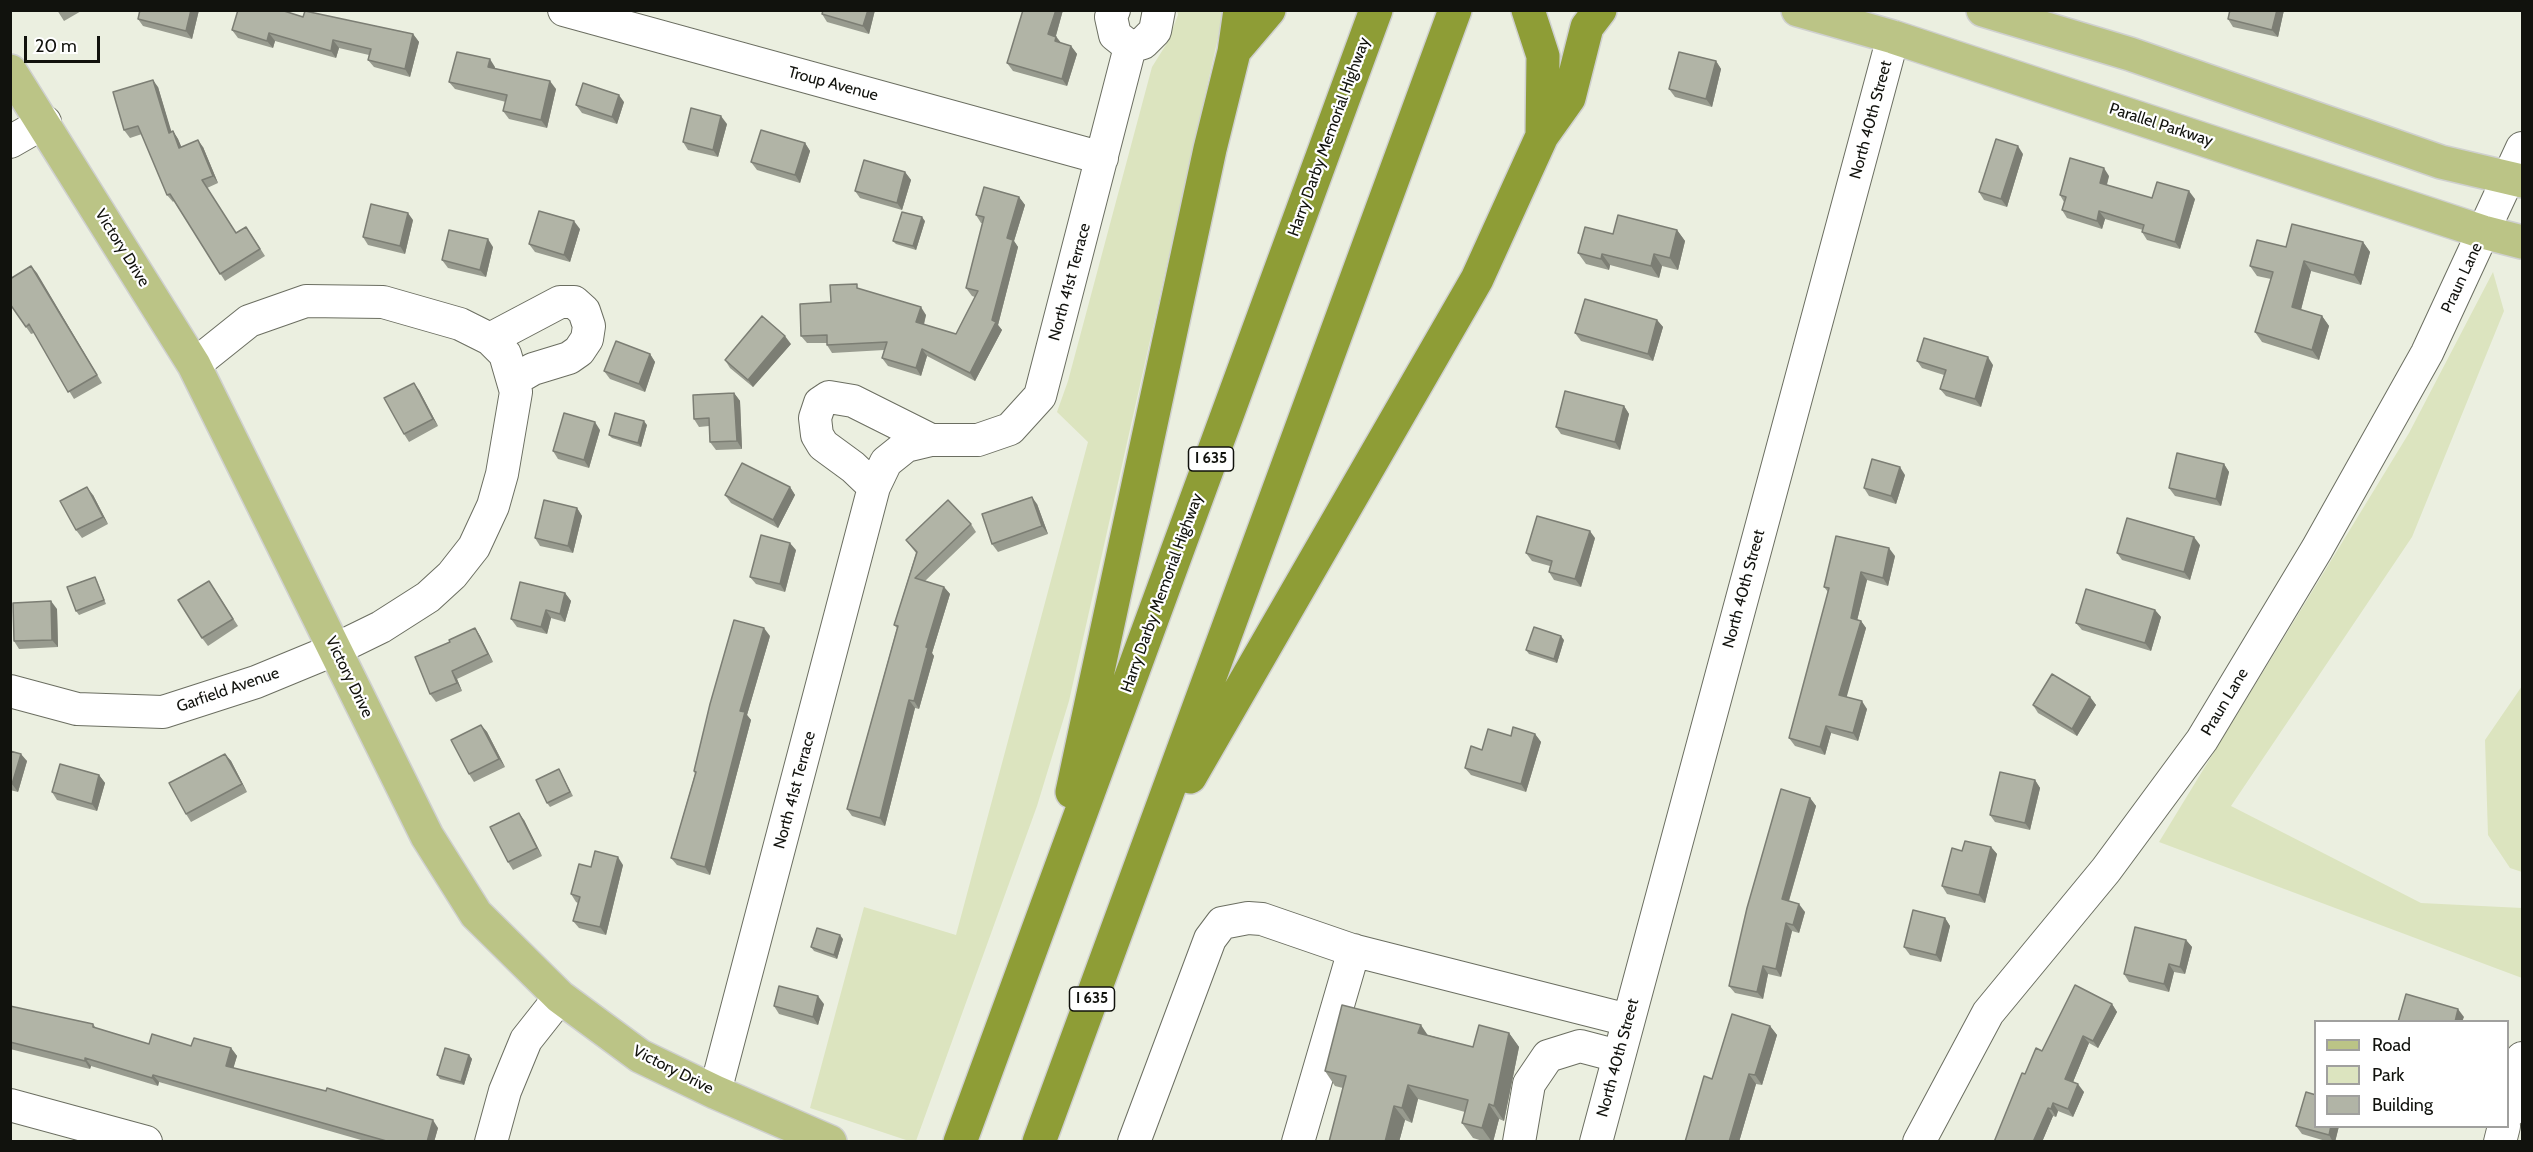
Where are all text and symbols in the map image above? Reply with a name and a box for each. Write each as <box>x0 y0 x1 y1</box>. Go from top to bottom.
scale bar <box>27 24 104 62</box>
text: 20 m <box>35 35 77 57</box>
street label: Harry Darby Memorial Highway <box>1284 35 1374 239</box>
street label: North 40th Street <box>1846 59 1896 181</box>
street label: Troup Avenue <box>786 63 880 105</box>
street label: Parallel Parkway <box>2107 99 2215 151</box>
street label: Victory Drive <box>91 206 153 290</box>
street label: North 41st Terrace <box>1045 221 1095 343</box>
street label: Praun Lane <box>2437 240 2487 316</box>
road number: I 635 <box>1188 447 1234 471</box>
street label: Harry Darby Memorial Highway <box>1117 491 1207 695</box>
street label: North 40th Street <box>1719 528 1769 650</box>
street label: Victory Drive <box>321 633 377 721</box>
street label: Garfield Avenue <box>174 663 282 717</box>
street label: Praun Lane <box>2197 665 2253 739</box>
street label: North 41st Terrace <box>770 729 820 851</box>
road number: I 635 <box>1070 987 1114 1011</box>
street label: North 40th Street <box>1593 997 1643 1119</box>
legend <box>2314 1020 2509 1128</box>
text: Road <box>2372 1034 2411 1056</box>
street label: Victory Drive <box>629 1041 717 1099</box>
text: Park <box>2372 1064 2404 1086</box>
text: Building <box>2372 1094 2433 1116</box>

